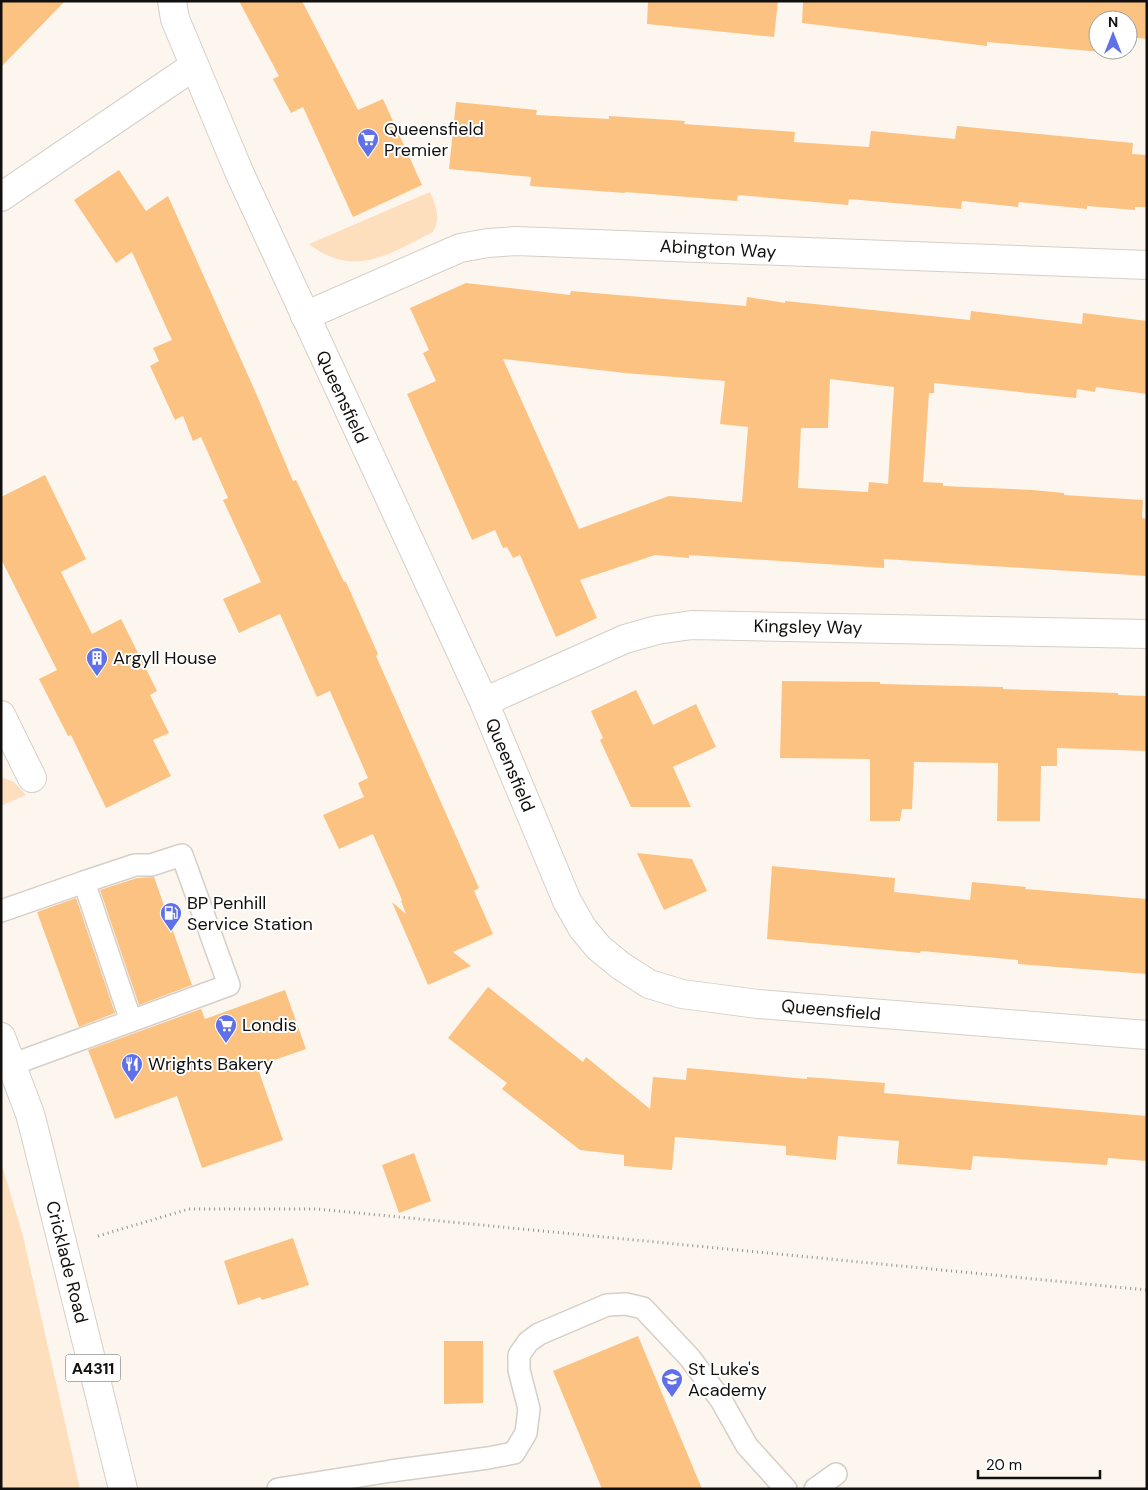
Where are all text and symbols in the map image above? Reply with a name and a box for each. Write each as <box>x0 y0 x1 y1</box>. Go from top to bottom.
north arrow <box>1088 10 1138 60</box>
text: N <box>1108 13 1118 31</box>
place label: Queensfield Premier <box>384 117 484 162</box>
supermarket icon: Queensfield Premier <box>356 127 380 158</box>
street label: Abington Way <box>659 234 777 264</box>
street label: Queensfield <box>310 347 374 447</box>
street label: Kingsley Way <box>753 614 863 640</box>
building icon: Argyll House <box>85 646 109 677</box>
place label: Argyll House <box>113 646 217 670</box>
street label: Queensfield <box>479 714 541 816</box>
place label: BP Penhill Service Station <box>187 891 313 936</box>
fuel station icon: BP Penhill Service Station <box>159 901 183 932</box>
street label: Queensfield <box>780 994 882 1026</box>
supermarket icon: Londis <box>214 1013 238 1044</box>
place label: Londis <box>242 1013 297 1037</box>
restaurant icon: Wrights Bakery <box>120 1052 144 1083</box>
place label: Wrights Bakery <box>148 1052 273 1076</box>
street label: Cricklade Road <box>40 1198 94 1326</box>
road number: A4311 <box>66 1355 120 1382</box>
place label: St Luke's Academy <box>688 1357 767 1402</box>
school or university icon: St Luke's Academy <box>660 1367 684 1398</box>
scale bar <box>978 1448 1100 1480</box>
text: 20 m <box>986 1455 1022 1475</box>

